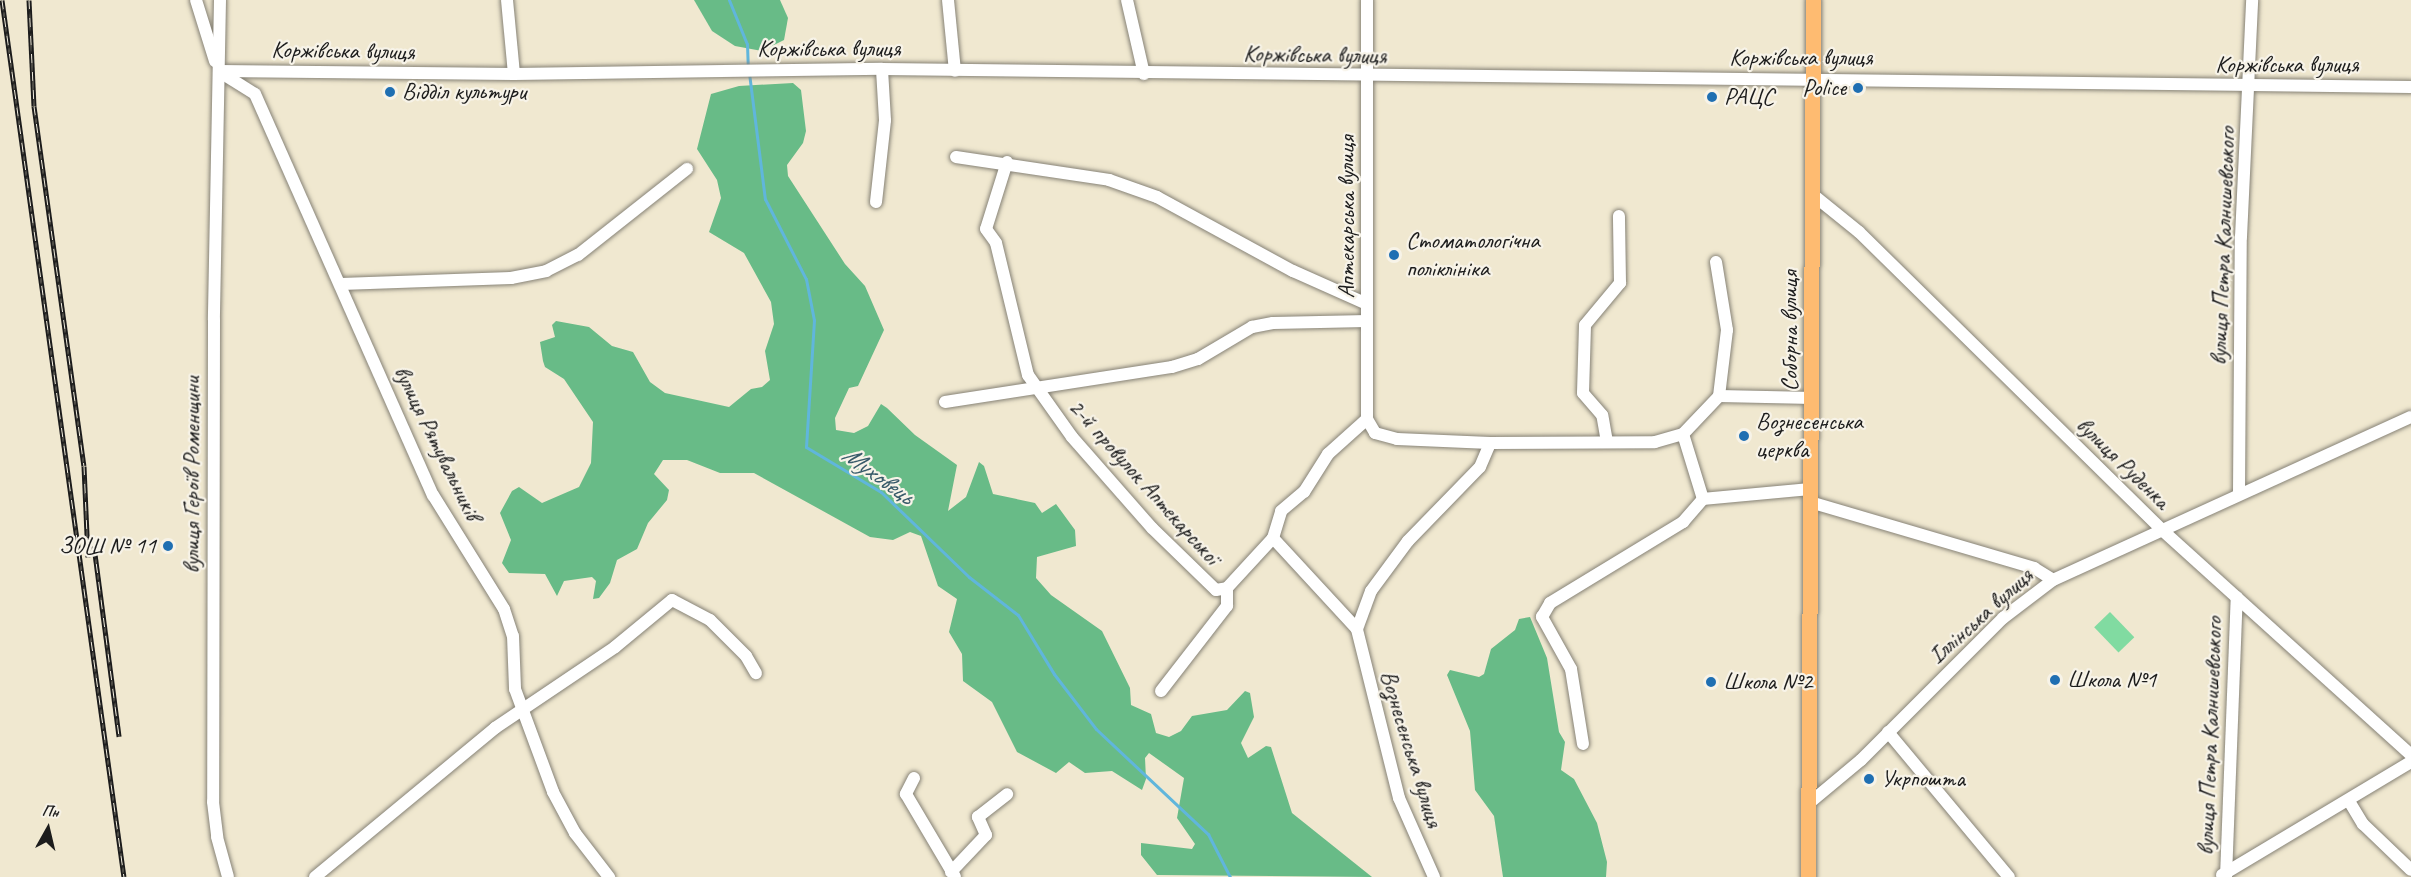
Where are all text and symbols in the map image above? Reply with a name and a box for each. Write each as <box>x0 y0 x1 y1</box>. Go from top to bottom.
street label: Коржівська вулиця <box>271 35 415 67</box>
street label: Коржівська вулиця <box>757 35 901 63</box>
street label: Коржівська вулиця <box>1243 39 1387 71</box>
street label: Коржівська вулиця <box>1729 44 1873 72</box>
street label: Коржівська вулиця <box>2215 51 2359 79</box>
place label: Police <box>1802 74 1846 102</box>
place label: Відділ культури <box>402 78 523 106</box>
marker: Police <box>1851 81 1865 95</box>
place label: РАЦС <box>1724 83 1774 111</box>
marker: Відділ культури <box>383 85 397 99</box>
marker: РАЦС <box>1705 90 1719 104</box>
street label: вулиця Петра Калнишевського <box>2204 124 2242 368</box>
street label: Аптекарська вулиця <box>1333 136 1361 298</box>
place label: Стоматологічна поліклініка <box>1406 227 1540 283</box>
marker: Стоматологічна поліклініка <box>1387 248 1401 262</box>
street label: Соборна вулиця <box>1776 271 1804 391</box>
street label: вулиця Рятувальників <box>387 361 487 525</box>
street label: вулиця Героїв Роменщини <box>178 376 206 574</box>
street label: 2-й провулок Аптекарської <box>1061 392 1227 572</box>
place label: Вознесенська церква <box>1756 408 1863 464</box>
street label: вулиця Руденка <box>2070 411 2176 515</box>
marker: Вознесенська церква <box>1737 429 1751 443</box>
water label: Муховець <box>836 439 920 511</box>
place label: ЗОШ № 11 <box>59 532 156 560</box>
marker: ЗОШ № 11 <box>161 539 175 553</box>
street label: Іллінська вулиця <box>1923 561 2039 671</box>
street label: вулиця Петра Калнишевського <box>2191 614 2229 858</box>
place label: Школа №1 <box>2067 666 2156 694</box>
street label: Вознесенська вулиця <box>1373 667 1449 831</box>
place label: Школа №2 <box>1723 668 1812 696</box>
marker: Школа №1 <box>2048 673 2062 687</box>
marker: Школа №2 <box>1704 675 1718 689</box>
place label: Укрпошта <box>1881 765 1965 793</box>
marker: Укрпошта <box>1862 772 1876 786</box>
north arrow <box>18 799 78 859</box>
text: Пн <box>41 800 60 822</box>

